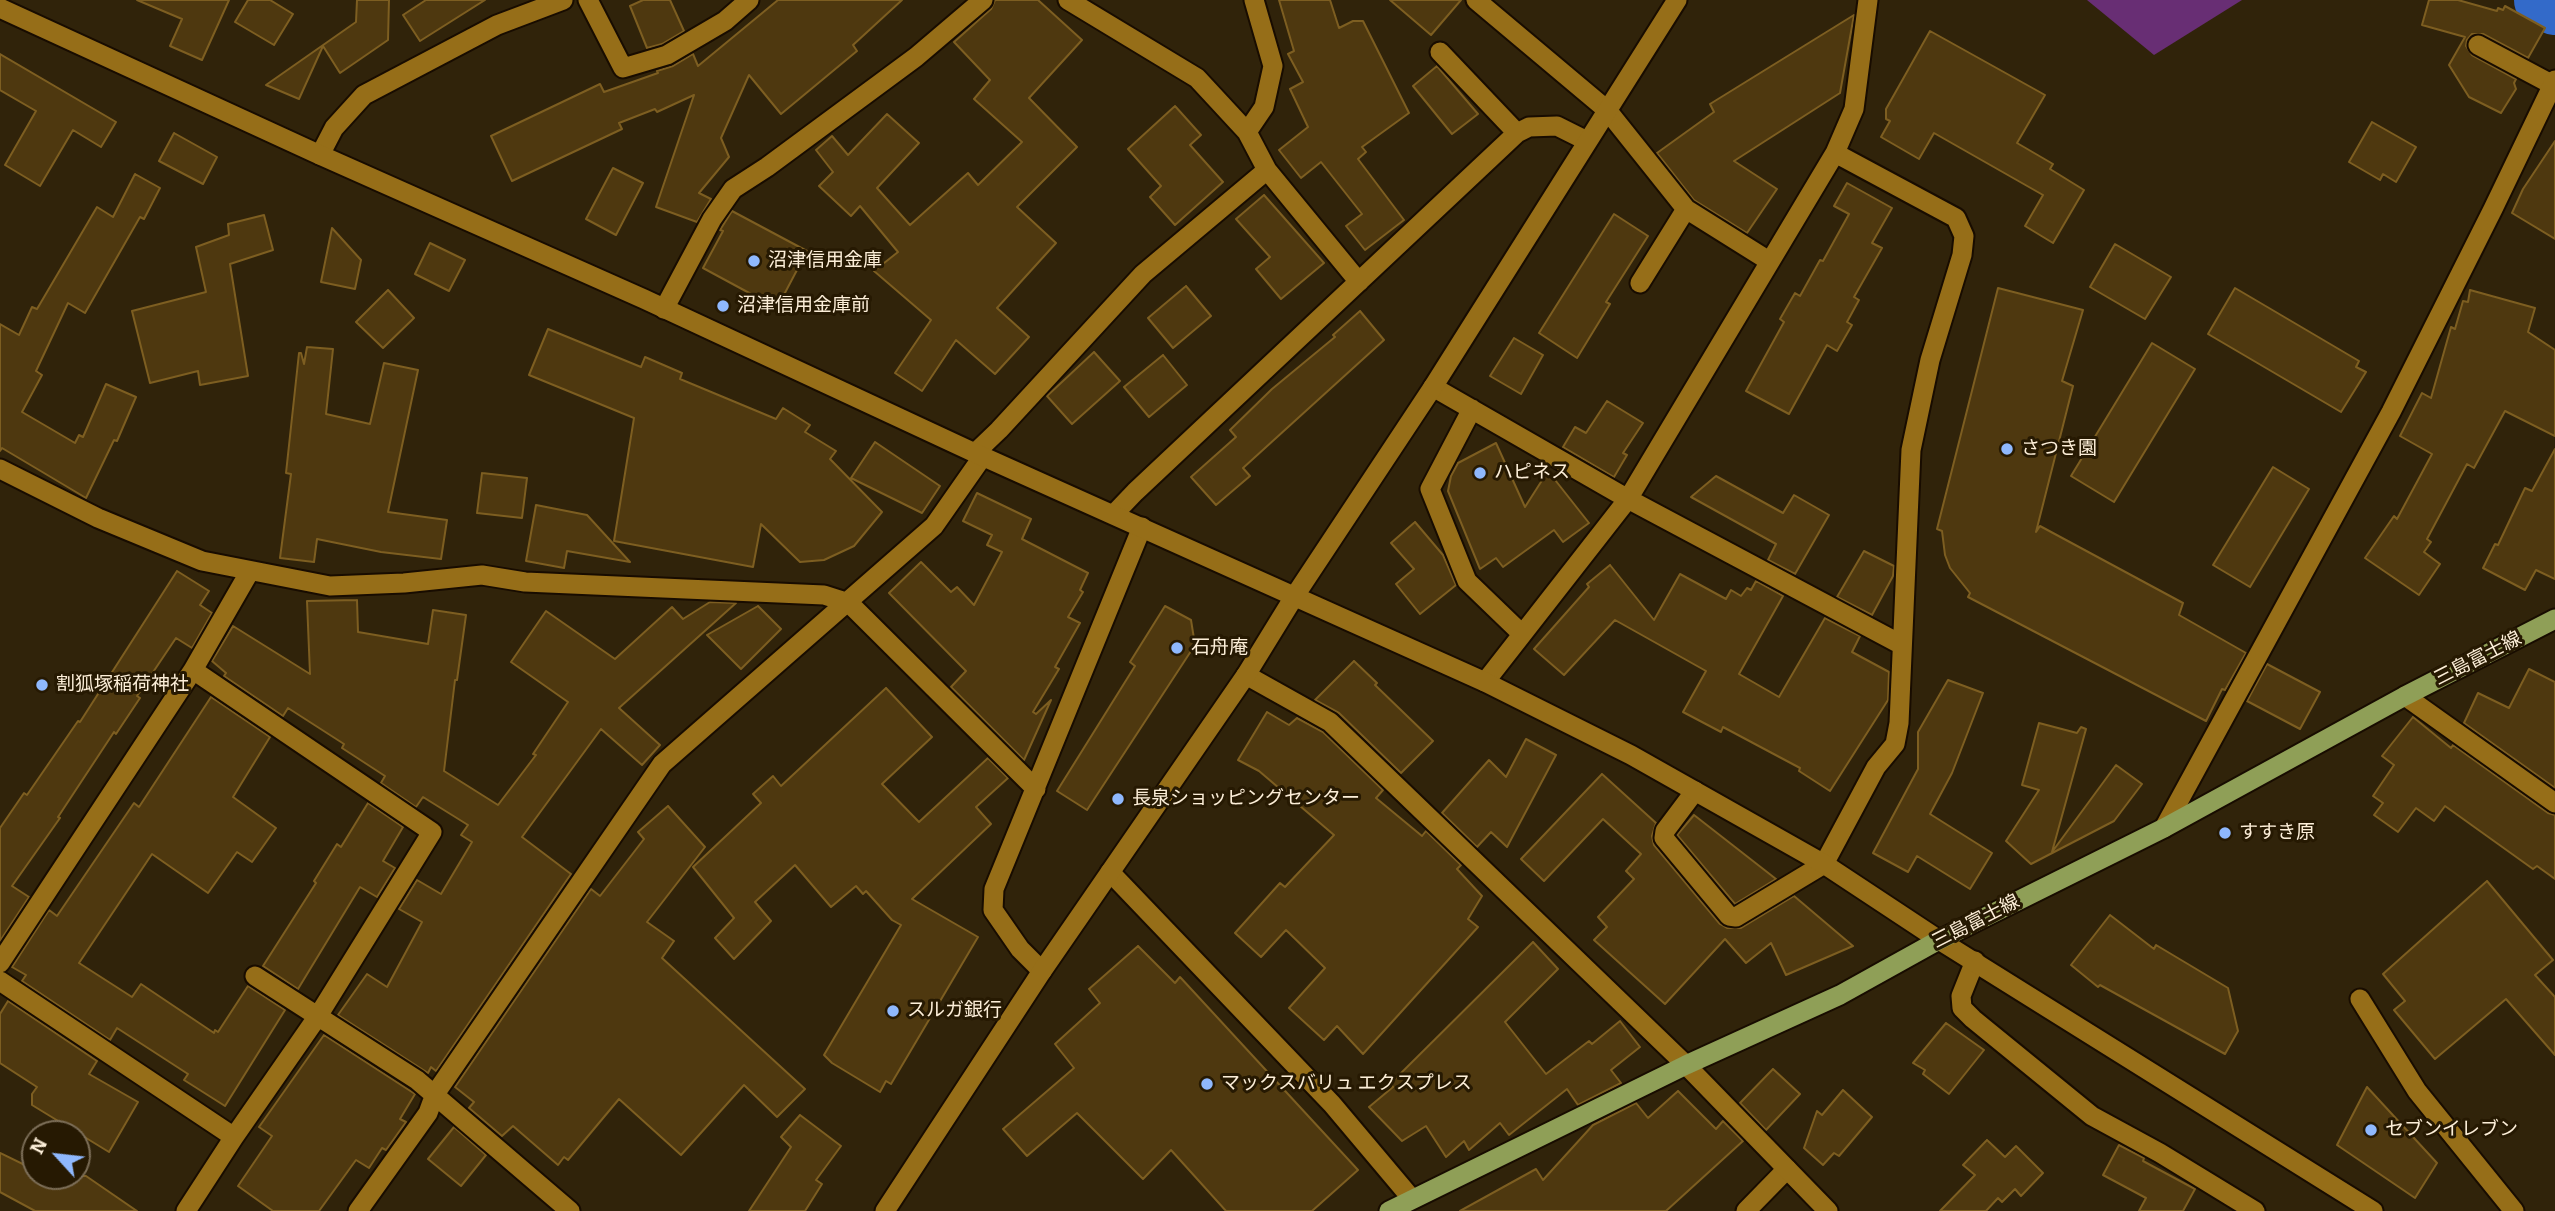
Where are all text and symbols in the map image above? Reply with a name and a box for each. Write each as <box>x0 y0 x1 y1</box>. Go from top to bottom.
place label: 沼津信用金庫 <box>768 250 882 272</box>
marker: 沼津信用金庫 <box>746 253 762 269</box>
place label: 沼津信用金庫前 <box>737 295 870 317</box>
marker: 沼津信用金庫前 <box>715 298 731 314</box>
place label: さつき園 <box>2021 438 2097 460</box>
marker: さつき園 <box>1999 441 2015 457</box>
place label: ハピネス <box>1494 462 1570 484</box>
marker: ハピネス <box>1472 465 1488 481</box>
street label: 三島富士線 <box>2431 627 2525 691</box>
place label: 石舟庵 <box>1191 637 1248 659</box>
marker: 石舟庵 <box>1169 640 1185 656</box>
place label: 割狐塚稲荷神社 <box>56 674 189 696</box>
marker: 割狐塚稲荷神社 <box>34 677 50 693</box>
place label: 長泉ショッピングセンター <box>1132 788 1360 810</box>
marker: 長泉ショッピングセンター <box>1110 791 1126 807</box>
place label: すすき原 <box>2239 822 2315 844</box>
marker: すすき原 <box>2217 825 2233 841</box>
street label: 三島富士線 <box>1929 890 2023 954</box>
place label: スルガ銀行 <box>907 1000 1002 1022</box>
marker: スルガ銀行 <box>885 1003 901 1019</box>
place label: マックスバリュ エクスプレス <box>1221 1073 1472 1095</box>
marker: マックスバリュ エクスプレス <box>1199 1076 1215 1092</box>
place label: セブンイレブン <box>2385 1119 2518 1141</box>
north arrow <box>21 1120 91 1190</box>
marker: セブンイレブン <box>2363 1122 2379 1138</box>
text: N <box>25 1134 52 1158</box>

